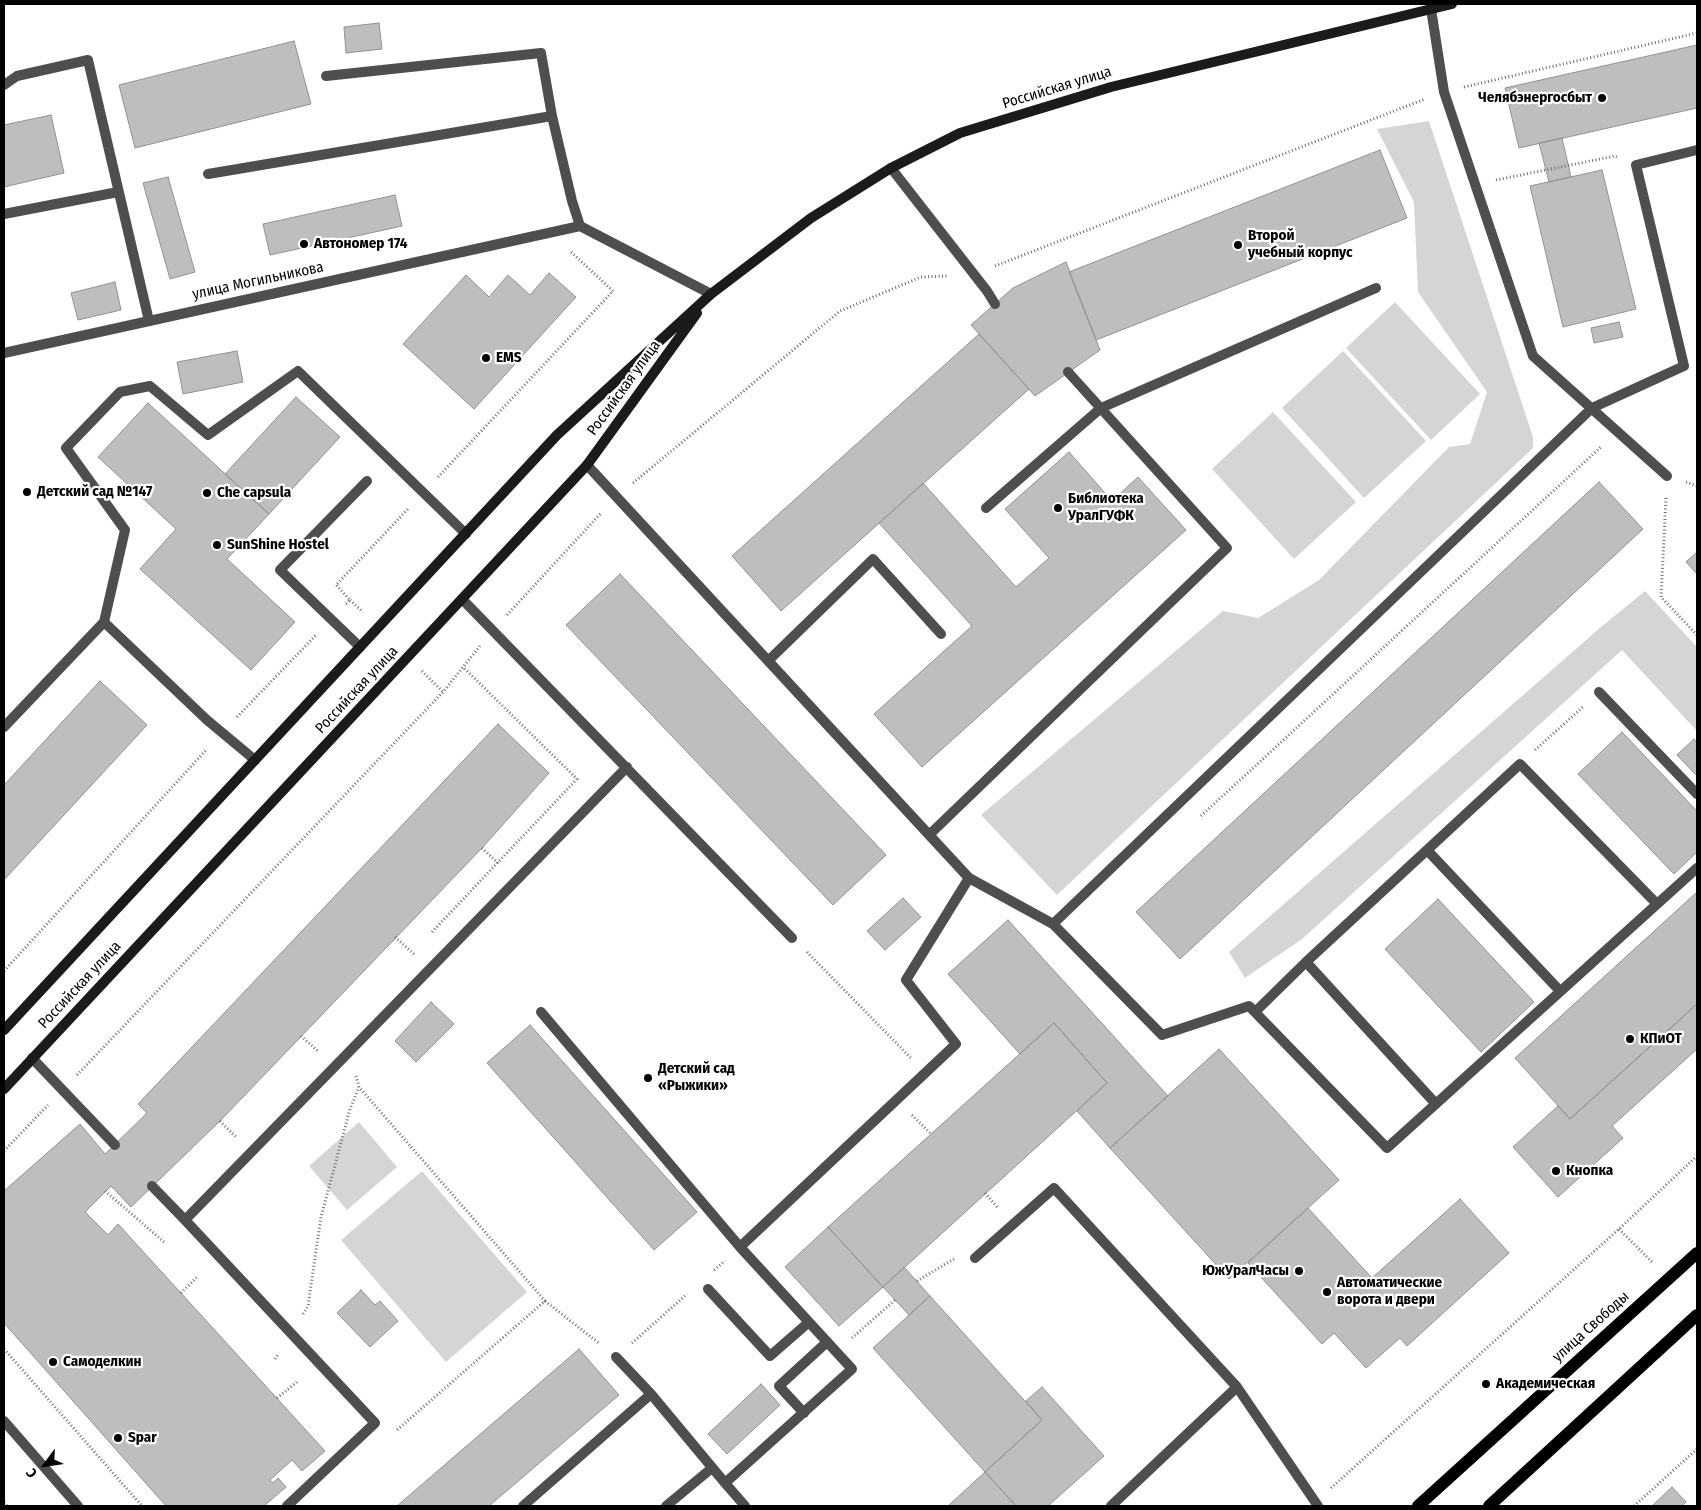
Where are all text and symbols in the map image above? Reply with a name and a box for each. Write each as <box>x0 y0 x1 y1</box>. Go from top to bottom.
street label: Российская улица <box>1000 63 1114 113</box>
place label: Челябэнергосбыт <box>1478 89 1592 107</box>
marker: Челябэнергосбыт <box>1596 92 1608 104</box>
place label: Второй учебный корпус <box>1248 227 1353 262</box>
place label: Автономер 174 <box>314 235 408 253</box>
marker: Автономер 174 <box>298 238 310 250</box>
marker: Второй учебный корпус <box>1232 239 1244 251</box>
street label: улица Могильникова <box>191 258 325 304</box>
street label: Российская улица <box>583 337 665 439</box>
place label: EMS <box>496 349 521 367</box>
marker: EMS <box>480 352 492 364</box>
place label: Детский сад №147 <box>37 483 152 501</box>
place label: Che capsula <box>217 484 291 502</box>
marker: Детский сад №147 <box>21 486 33 498</box>
marker: Che capsula <box>201 487 213 499</box>
place label: Библиотека УралГУФК <box>1068 490 1144 525</box>
marker: Библиотека УралГУФК <box>1052 502 1064 514</box>
place label: SunShine Hostel <box>227 536 329 554</box>
marker: SunShine Hostel <box>211 539 223 551</box>
street label: Российская улица <box>312 643 402 737</box>
street label: Российская улица <box>35 938 125 1032</box>
place label: КПиОТ <box>1640 1030 1682 1048</box>
marker: КПиОТ <box>1624 1033 1636 1045</box>
place label: Детский сад «Рыжики» <box>658 1060 735 1095</box>
marker: Детский сад «Рыжики» <box>642 1072 654 1084</box>
place label: Кнопка <box>1566 1162 1613 1180</box>
marker: Кнопка <box>1550 1165 1562 1177</box>
place label: ЮжУралЧасы <box>1202 1262 1289 1280</box>
marker: ЮжУралЧасы <box>1293 1265 1305 1277</box>
place label: Автоматические ворота и двери <box>1337 1274 1442 1309</box>
marker: Автоматические ворота и двери <box>1321 1286 1333 1298</box>
street label: улица Свободы <box>1549 1288 1633 1366</box>
place label: Самоделкин <box>63 1353 141 1371</box>
marker: Самоделкин <box>47 1356 59 1368</box>
place label: Академическая <box>1496 1375 1595 1393</box>
marker: Академическая <box>1480 1378 1492 1390</box>
place label: Spar <box>128 1429 157 1447</box>
marker: Spar <box>112 1432 124 1444</box>
north arrow <box>20 1440 70 1490</box>
text: С <box>23 1465 41 1481</box>

